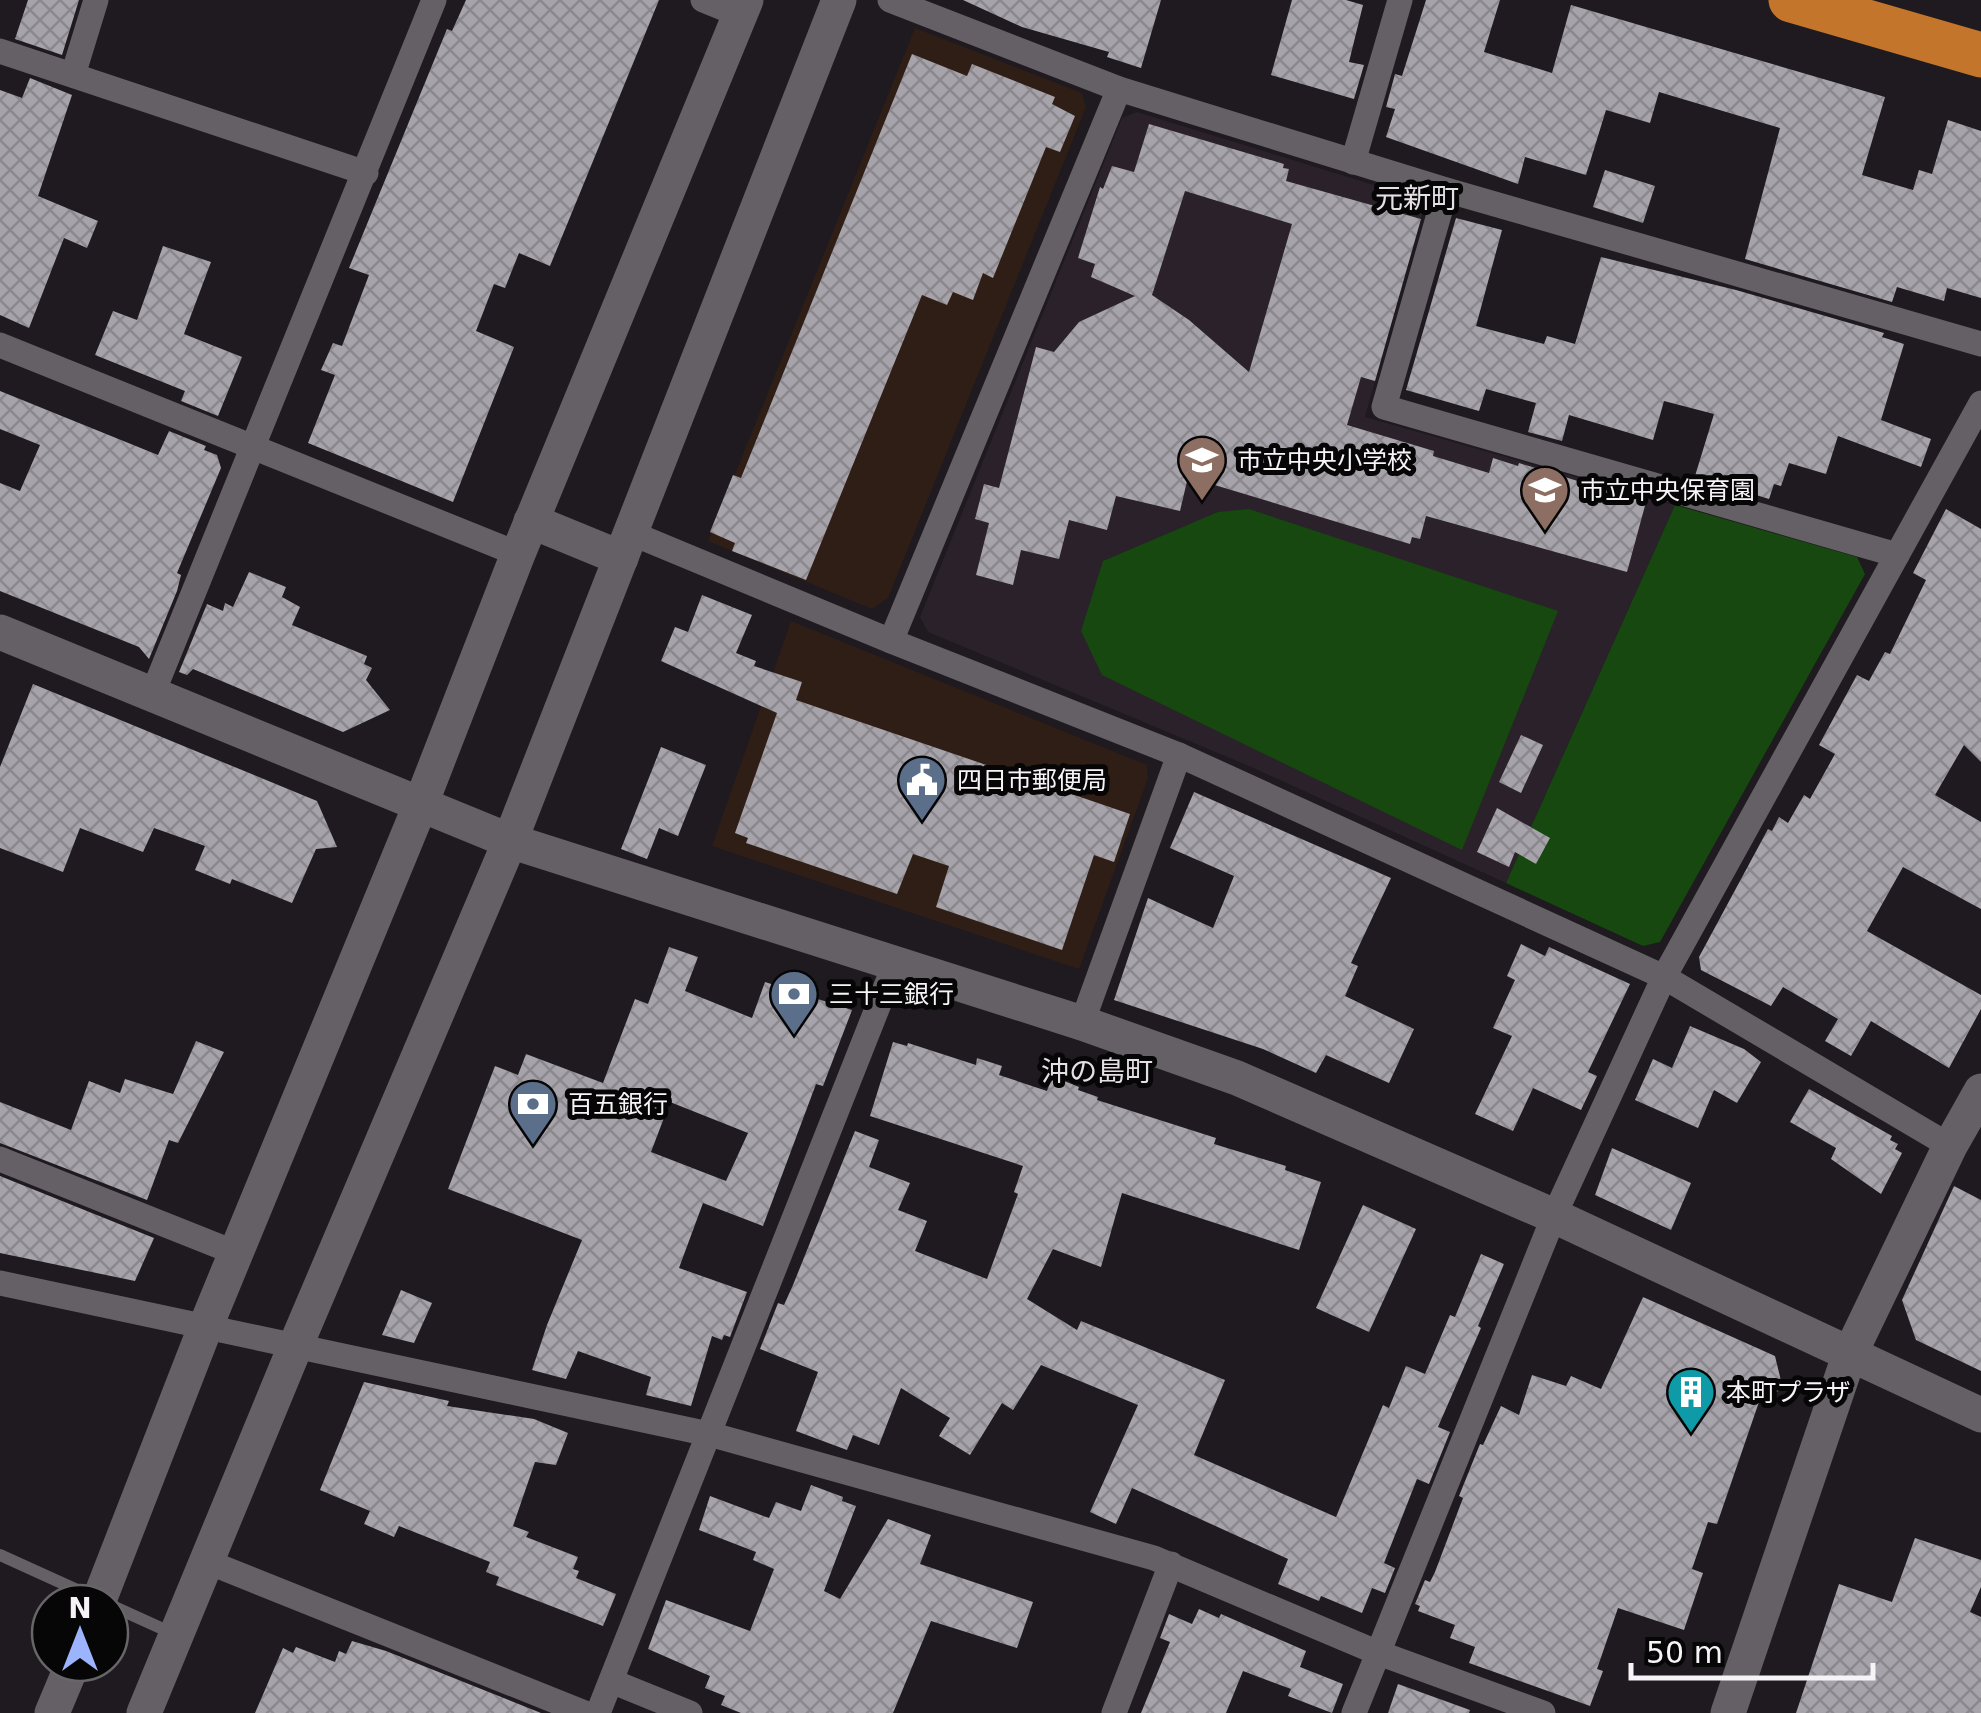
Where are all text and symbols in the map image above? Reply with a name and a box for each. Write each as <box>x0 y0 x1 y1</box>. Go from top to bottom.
district label: 元新町 <box>1375 182 1459 215</box>
school or university icon: 市立中央小学校 <box>1176 434 1228 502</box>
place label: 市立中央小学校 <box>1237 446 1412 475</box>
school or university icon: 市立中央保育園 <box>1519 464 1571 532</box>
place label: 市立中央保育園 <box>1580 476 1755 505</box>
public building icon: 四日市郵便局 <box>896 754 948 822</box>
place label: 四日市郵便局 <box>957 766 1107 795</box>
bank icon: 三十三銀行 <box>768 968 820 1036</box>
place label: 三十三銀行 <box>829 980 954 1009</box>
district label: 沖の島町 <box>1041 1055 1153 1088</box>
bank icon: 百五銀行 <box>507 1078 559 1146</box>
place label: 百五銀行 <box>568 1090 668 1119</box>
building icon: 本町プラザ <box>1665 1366 1717 1434</box>
place label: 本町プラザ <box>1726 1378 1851 1407</box>
north arrow <box>30 1583 130 1683</box>
text: N <box>68 1592 92 1625</box>
scale bar <box>1631 1618 1874 1680</box>
text: 50 m <box>1646 1635 1723 1670</box>

